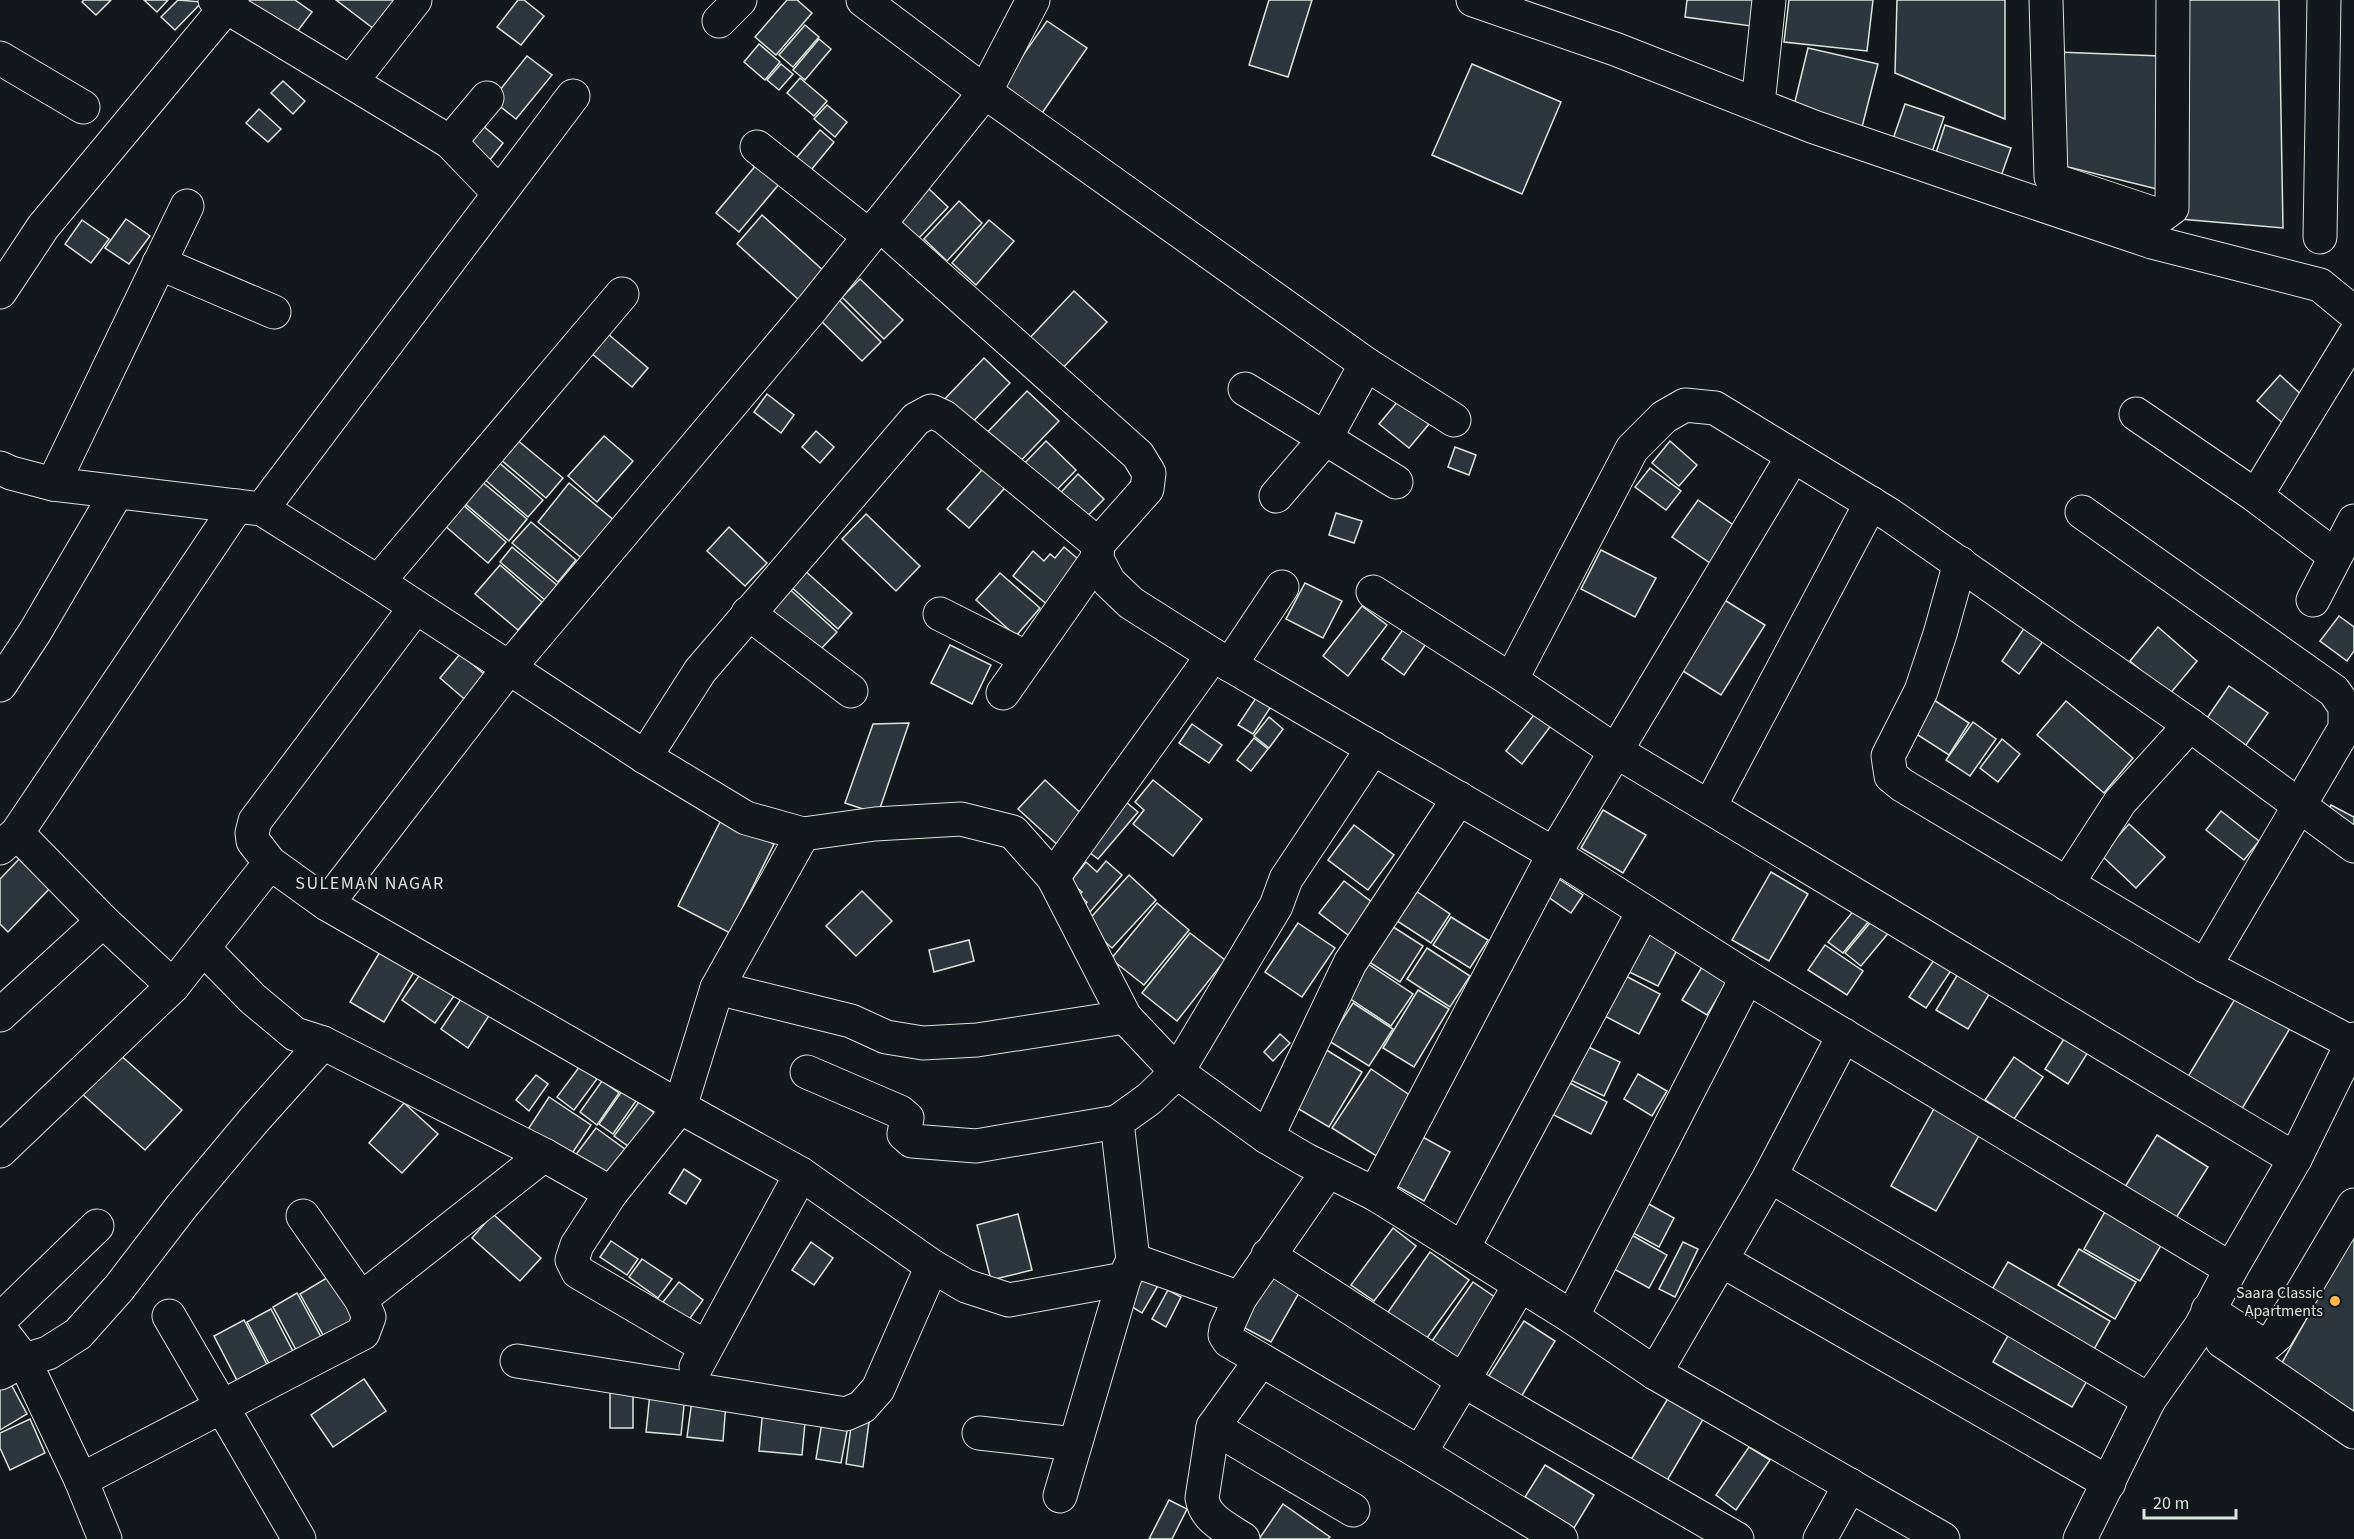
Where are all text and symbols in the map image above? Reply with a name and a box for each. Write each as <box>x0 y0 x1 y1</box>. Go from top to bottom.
district label: SULEMAN NAGAR <box>295 871 445 896</box>
place label: Saara Classic Apartments <box>2236 1282 2323 1322</box>
marker: Saara Classic Apartments <box>2328 1294 2342 1308</box>
scale bar <box>2144 1482 2236 1520</box>
text: 20 m <box>2153 1491 2189 1516</box>

